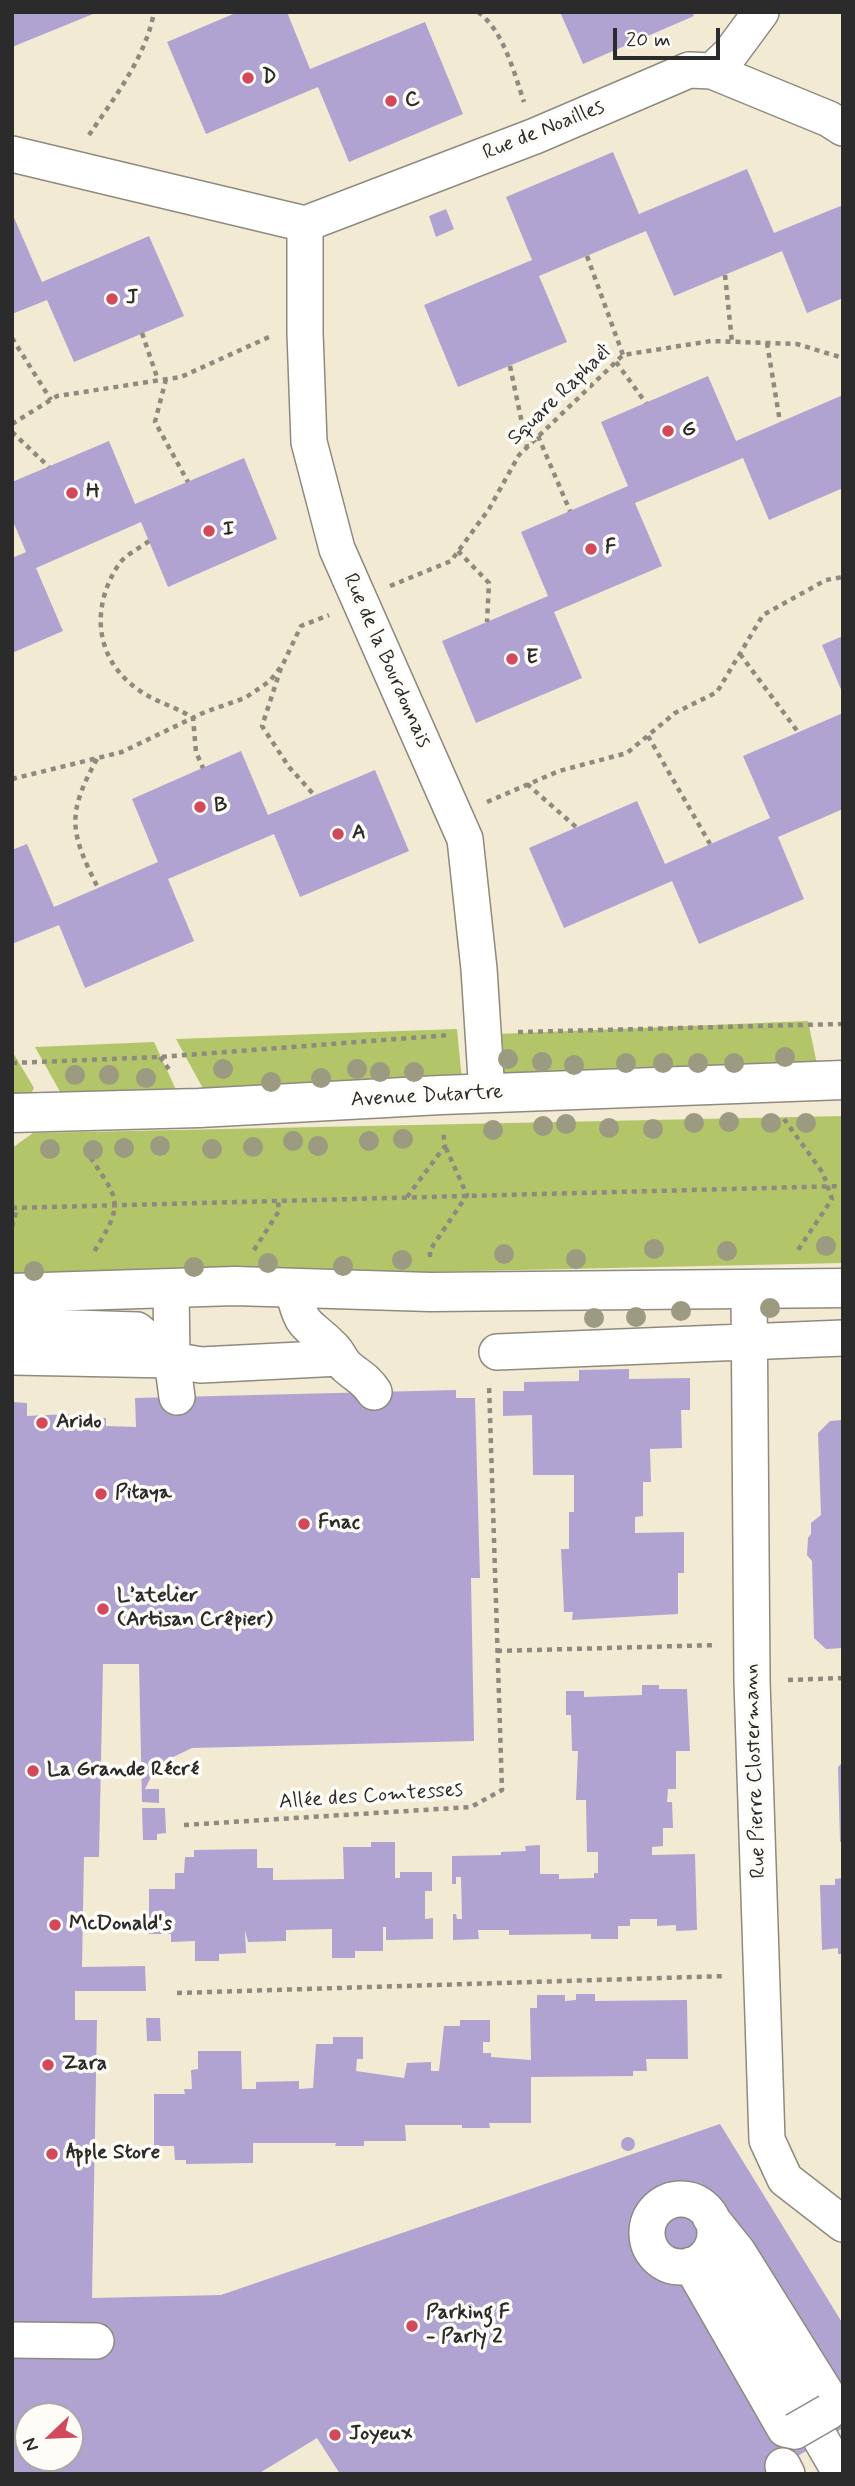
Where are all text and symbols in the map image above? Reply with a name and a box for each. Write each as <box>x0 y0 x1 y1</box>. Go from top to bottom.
scale bar <box>617 14 724 58</box>
text: 20 m <box>626 26 671 54</box>
place label: D <box>262 65 276 91</box>
marker: D <box>240 70 256 86</box>
place label: C <box>405 88 420 114</box>
marker: C <box>383 93 399 109</box>
street label: Rue de Noailles <box>480 95 608 167</box>
place label: J <box>126 286 138 312</box>
marker: J <box>104 291 120 307</box>
street label: Square Raphaël <box>503 341 617 451</box>
place label: G <box>682 418 696 444</box>
marker: G <box>660 423 676 439</box>
place label: H <box>86 480 100 506</box>
marker: H <box>64 485 80 501</box>
place label: I <box>223 518 234 544</box>
marker: I <box>201 523 217 539</box>
place label: F <box>605 536 616 562</box>
marker: F <box>583 541 599 557</box>
street label: Rue de la Bourdonnais <box>336 570 436 752</box>
place label: E <box>526 646 538 672</box>
marker: E <box>504 651 520 667</box>
place label: B <box>214 794 227 820</box>
marker: B <box>192 799 208 815</box>
place label: A <box>352 821 366 847</box>
marker: A <box>330 826 346 842</box>
street label: Avenue Dutartre <box>350 1080 504 1114</box>
place label: Arido <box>56 1410 102 1436</box>
marker: Arido <box>34 1415 50 1431</box>
place label: Pitaya <box>115 1481 172 1507</box>
marker: Pitaya <box>93 1486 109 1502</box>
place label: Fnac <box>318 1511 360 1537</box>
marker: Fnac <box>296 1516 312 1532</box>
place label: L’atelier (Artisan Crêpier) <box>117 1584 273 1634</box>
marker: L’atelier (Artisan Crêpier) <box>95 1601 111 1617</box>
street label: Rue Pierre Clostermann <box>740 1663 772 1879</box>
place label: La Grande Récré <box>47 1758 199 1784</box>
marker: La Grande Récré <box>25 1763 41 1779</box>
street label: Allée des Comtesses <box>278 1778 464 1816</box>
place label: McDonald's <box>69 1912 172 1938</box>
marker: McDonald's <box>47 1917 63 1933</box>
place label: Zara <box>62 2052 107 2078</box>
marker: Zara <box>40 2057 56 2073</box>
place label: Apple Store <box>66 2141 160 2167</box>
marker: Apple Store <box>44 2146 60 2162</box>
place label: Parking F - Parly 2 <box>426 2301 510 2351</box>
marker: Parking F - Parly 2 <box>404 2318 420 2334</box>
north arrow <box>14 2402 84 2472</box>
place label: Joyeux <box>349 2422 412 2448</box>
marker: Joyeux <box>327 2427 343 2443</box>
text: N <box>17 2434 45 2455</box>

